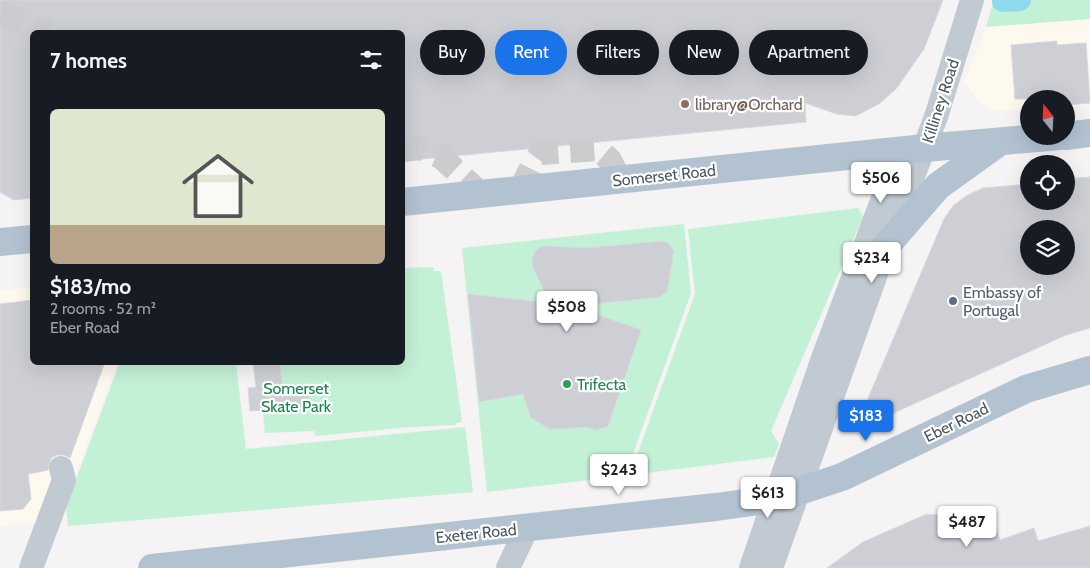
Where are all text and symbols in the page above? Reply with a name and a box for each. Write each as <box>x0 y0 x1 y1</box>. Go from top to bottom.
chip: Buy <box>420 30 485 75</box>
chip: Rent <box>495 30 567 75</box>
chip: Filters <box>577 30 659 75</box>
chip: New <box>669 30 739 75</box>
chip: Apartment <box>749 30 868 75</box>
icon: filters <box>357 46 385 74</box>
text: 7 homes <box>50 48 127 73</box>
street label: Killiney Road <box>918 57 963 146</box>
north arrow <box>1020 90 1075 145</box>
map controls <box>1020 90 1075 275</box>
place label: library@Orchard <box>695 95 803 114</box>
marker: library@Orchard <box>679 98 691 110</box>
icon: home <box>173 141 263 231</box>
button: locate <box>1020 155 1075 210</box>
street label: Somerset Road <box>611 161 717 190</box>
pin: $506 <box>851 162 911 204</box>
text: $506 <box>862 168 900 187</box>
button: layers <box>1020 220 1075 275</box>
pin: $234 <box>842 242 902 284</box>
text: $234 <box>854 248 890 267</box>
text: $183/mo <box>50 274 131 299</box>
place label: Embassy of Portugal <box>963 283 1042 320</box>
pin: $508 <box>537 290 597 333</box>
marker: Embassy of Portugal <box>947 295 959 307</box>
text: $508 <box>548 297 586 316</box>
text: 2 rooms · 52 m² <box>50 299 156 318</box>
text: Eber Road <box>50 318 119 337</box>
place label: Trifecta <box>577 375 627 394</box>
marker: Trifecta <box>561 378 573 390</box>
park label: Somerset Skate Park <box>261 379 332 416</box>
street label: Eber Road <box>921 399 992 446</box>
pin: $183 <box>836 400 896 442</box>
text: $183 <box>849 406 883 425</box>
pin: $243 <box>589 454 649 496</box>
text: $243 <box>601 460 637 479</box>
pin: $613 <box>738 476 798 519</box>
text: $613 <box>752 483 784 502</box>
pin: $487 <box>937 506 997 548</box>
text: $487 <box>948 512 986 531</box>
street label: Exeter Road <box>435 520 517 547</box>

